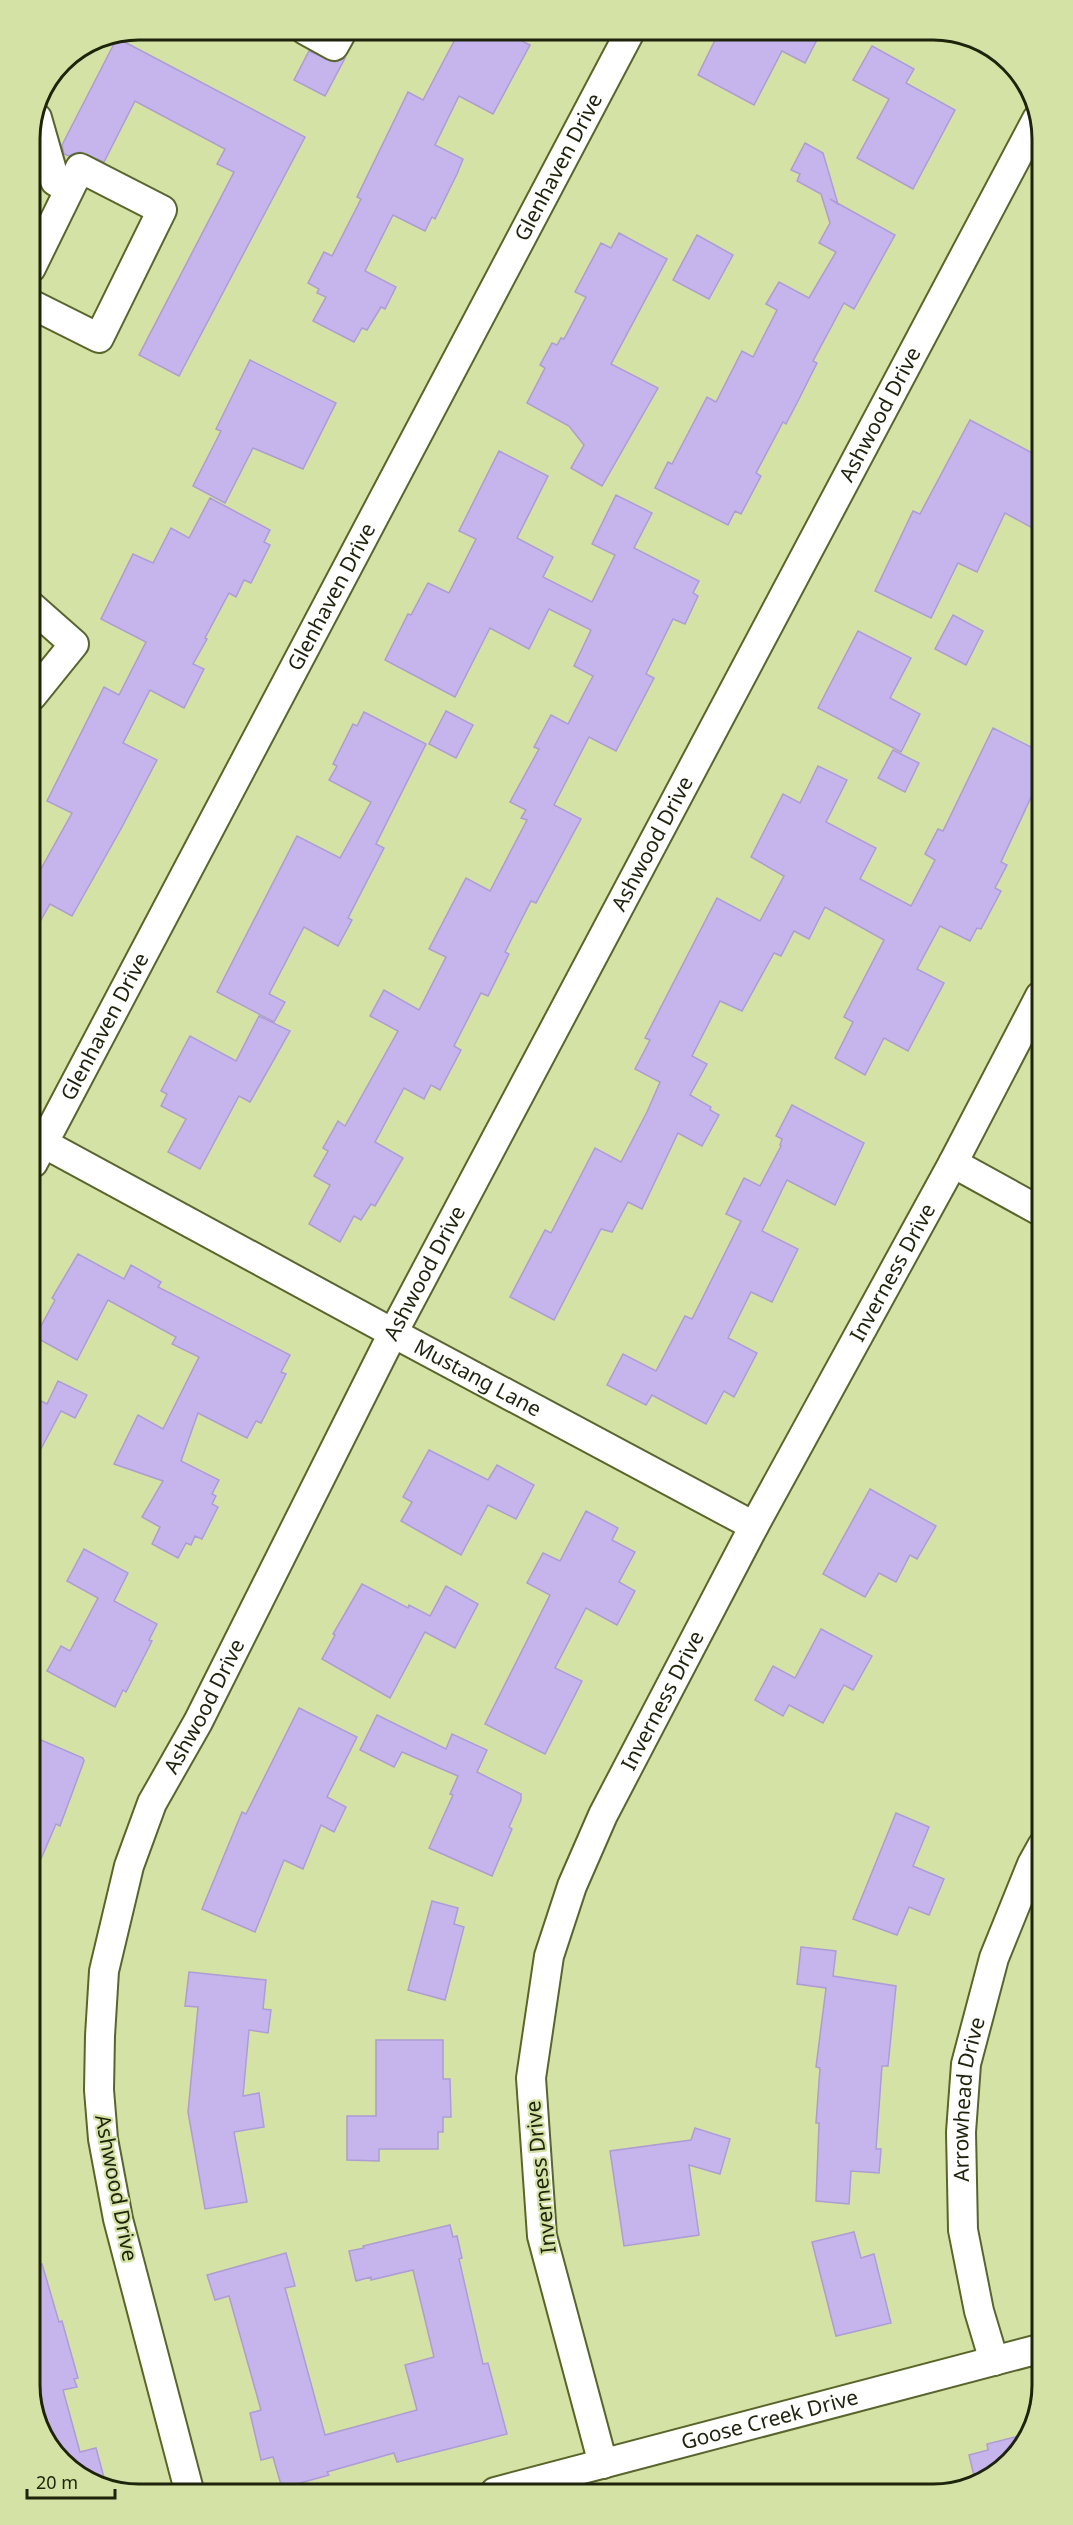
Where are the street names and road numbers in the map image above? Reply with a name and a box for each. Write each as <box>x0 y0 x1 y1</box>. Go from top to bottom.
street label: Glenhaven Drive <box>507 88 608 245</box>
street label: Ashwood Drive <box>832 342 927 486</box>
street label: Glenhaven Drive <box>280 518 381 675</box>
street label: Ashwood Drive <box>604 771 699 916</box>
street label: Glenhaven Drive <box>54 948 154 1105</box>
street label: Inverness Drive <box>843 1198 941 1346</box>
street label: Ashwood Drive <box>377 1200 471 1345</box>
street label: Mustang Lane <box>409 1332 546 1423</box>
street label: Inverness Drive <box>614 1625 710 1775</box>
street label: Ashwood Drive <box>157 1634 251 1778</box>
street label: Arrowhead Drive <box>946 2014 991 2182</box>
street label: Inverness Drive <box>518 2099 562 2255</box>
street label: Ashwood Drive <box>89 2112 145 2263</box>
street label: Goose Creek Drive <box>678 2382 861 2456</box>

